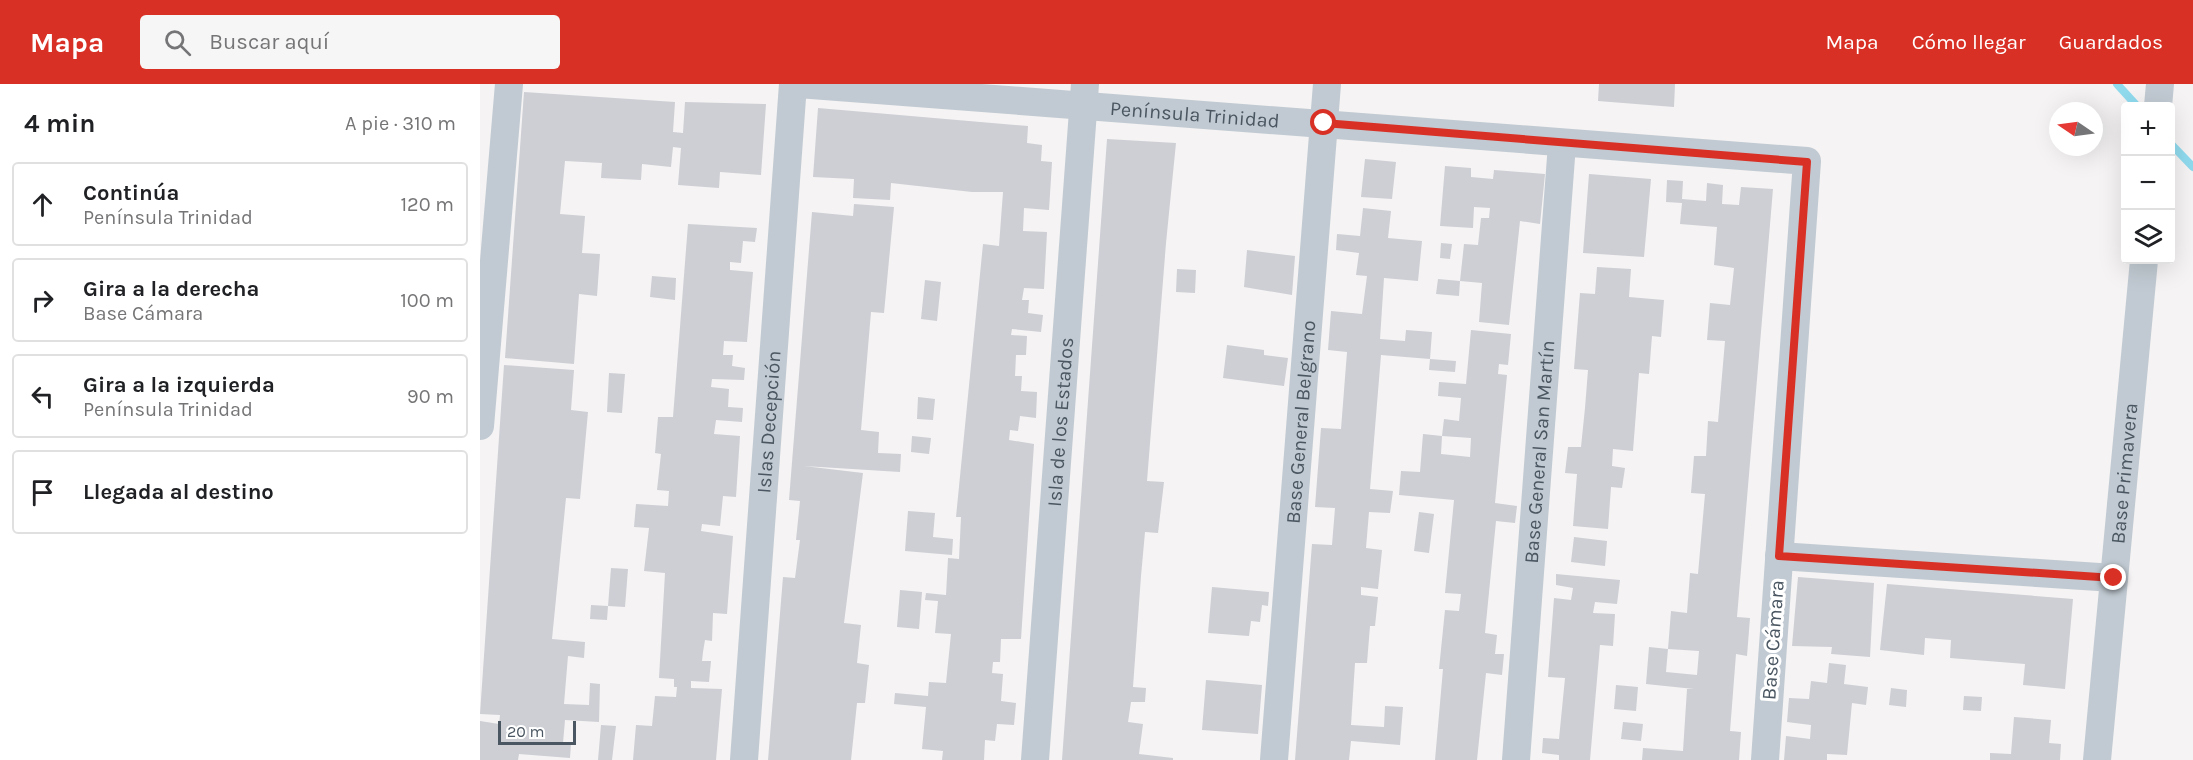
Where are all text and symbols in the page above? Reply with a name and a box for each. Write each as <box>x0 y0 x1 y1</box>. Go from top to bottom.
search box <box>140 15 560 69</box>
text: Mapa <box>30 26 104 59</box>
icon: search <box>161 26 194 59</box>
text: Buscar aquí <box>209 29 329 55</box>
text: Mapa <box>1825 30 1879 54</box>
text: Cómo llegar <box>1912 30 2026 54</box>
text: Guardados <box>2059 30 2163 54</box>
street label: Península Trinidad <box>1109 96 1280 132</box>
north arrow <box>2049 102 2103 156</box>
map controls <box>2121 102 2175 264</box>
button: + <box>2121 102 2175 156</box>
text: 4 min <box>24 108 95 139</box>
route start <box>1310 109 1336 135</box>
text: A pie · 310 m <box>345 112 456 135</box>
button: − <box>2121 156 2175 210</box>
text: Continúa <box>83 180 179 206</box>
icon: ahead <box>26 188 59 221</box>
text: 120 m <box>400 193 454 216</box>
text: Península Trinidad <box>83 206 253 229</box>
button: layers <box>2121 210 2175 264</box>
text: Gira a la derecha <box>83 276 259 302</box>
icon: right <box>26 284 59 317</box>
text: 100 m <box>400 289 454 312</box>
text: Base Cámara <box>83 302 203 325</box>
street label: Base General Belgrano <box>1281 319 1320 525</box>
street label: Isla de los Estados <box>1042 336 1078 507</box>
street label: Base General San Martín <box>1519 339 1559 564</box>
street label: Islas Decepción <box>752 350 785 494</box>
text: Gira a la izquierda <box>83 372 275 398</box>
icon: left <box>26 380 59 413</box>
text: 90 m <box>407 385 454 408</box>
text: Península Trinidad <box>83 398 253 421</box>
street label: Base Primavera <box>2106 402 2142 545</box>
icon: arrive <box>26 476 59 509</box>
text: Llegada al destino <box>83 479 274 505</box>
route end <box>2100 564 2126 590</box>
street label: Base Cámara <box>1757 579 1789 701</box>
scale bar <box>498 718 576 746</box>
text: 20 m <box>507 722 545 741</box>

